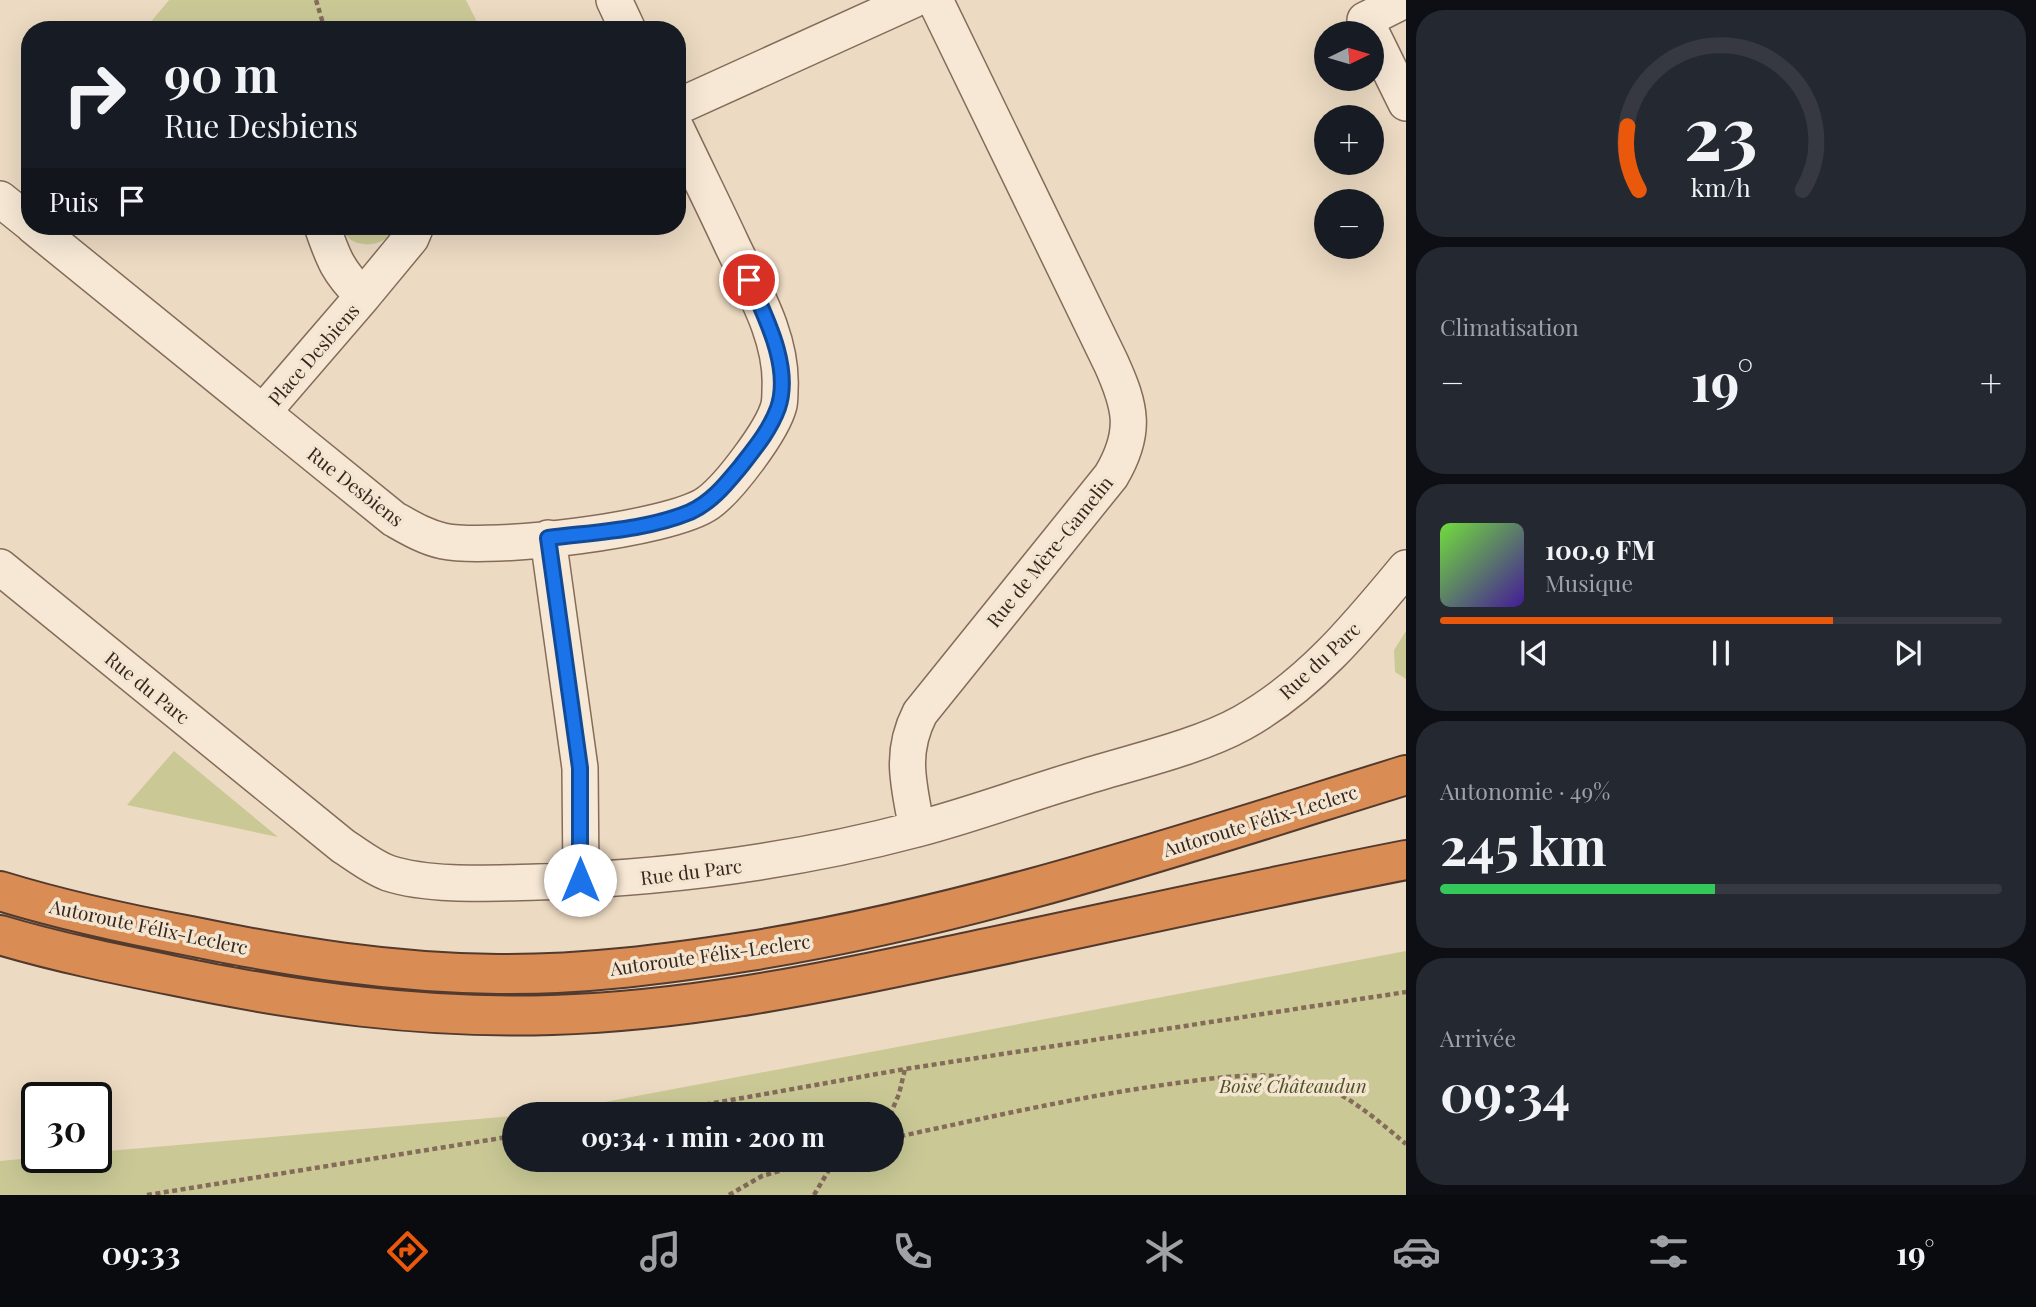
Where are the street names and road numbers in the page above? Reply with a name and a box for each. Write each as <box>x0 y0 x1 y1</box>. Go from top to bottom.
street label: Place Desbiens <box>262 298 364 410</box>
street label: Rue Desbiens <box>303 440 409 532</box>
street label: Rue de Mère-Gamelin <box>980 469 1119 632</box>
street label: Rue du Parc <box>1273 616 1365 704</box>
street label: Rue du Parc <box>100 645 196 729</box>
street label: Autoroute Félix-Leclerc <box>1159 778 1360 862</box>
street label: Rue du Parc <box>639 852 743 890</box>
street label: Autoroute Félix-Leclerc <box>47 892 250 960</box>
street label: Autoroute Félix-Leclerc <box>607 927 812 981</box>

